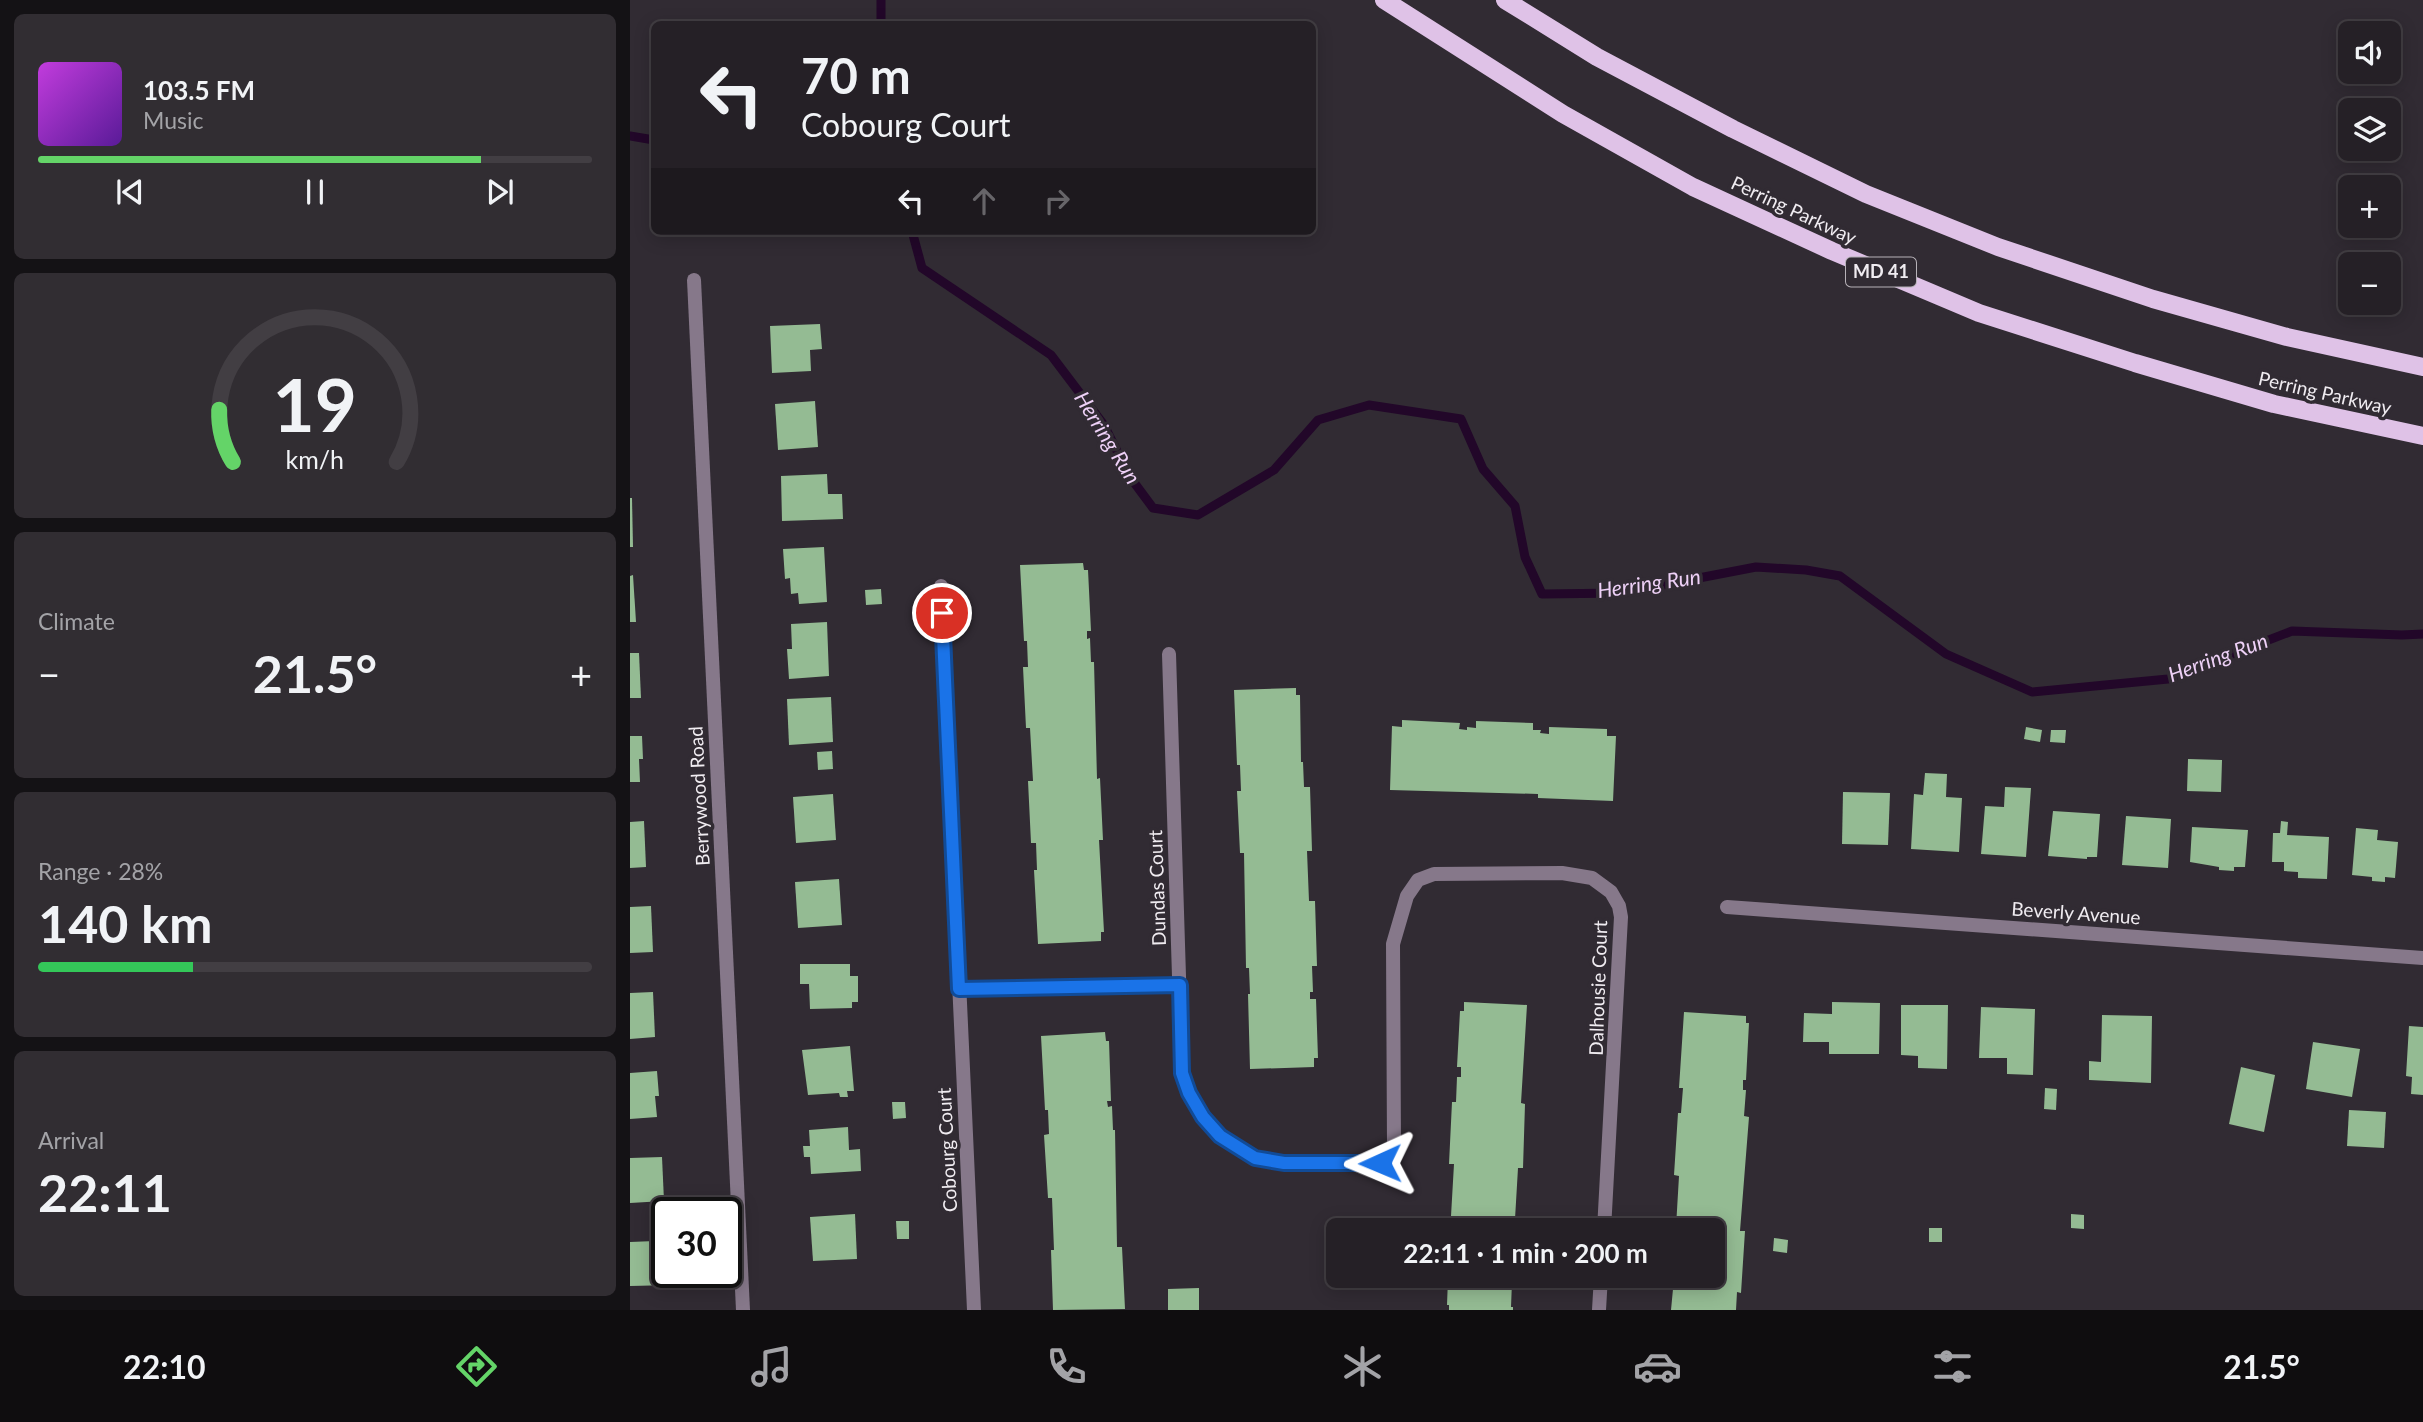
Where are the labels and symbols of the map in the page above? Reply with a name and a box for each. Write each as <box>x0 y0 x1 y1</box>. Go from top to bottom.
street label: Perring Parkway <box>1728 170 1861 249</box>
road number: MD 41 <box>1846 258 1916 286</box>
street label: Perring Parkway <box>2256 366 2394 419</box>
water label: Herring Run <box>1070 386 1146 488</box>
water label: Herring Run <box>1595 563 1702 602</box>
pin <box>912 583 972 643</box>
water label: Herring Run <box>2164 627 2271 686</box>
street label: Berrywood Road <box>683 726 714 866</box>
street label: Dundas Court <box>1143 829 1170 947</box>
street label: Beverly Avenue <box>2011 897 2141 928</box>
street label: Dalhousie Court <box>1584 920 1611 1056</box>
street label: Cobourg Court <box>932 1087 961 1213</box>
position arrow <box>1343 1126 1417 1200</box>
speed limit sign: 30 <box>651 1197 742 1288</box>

